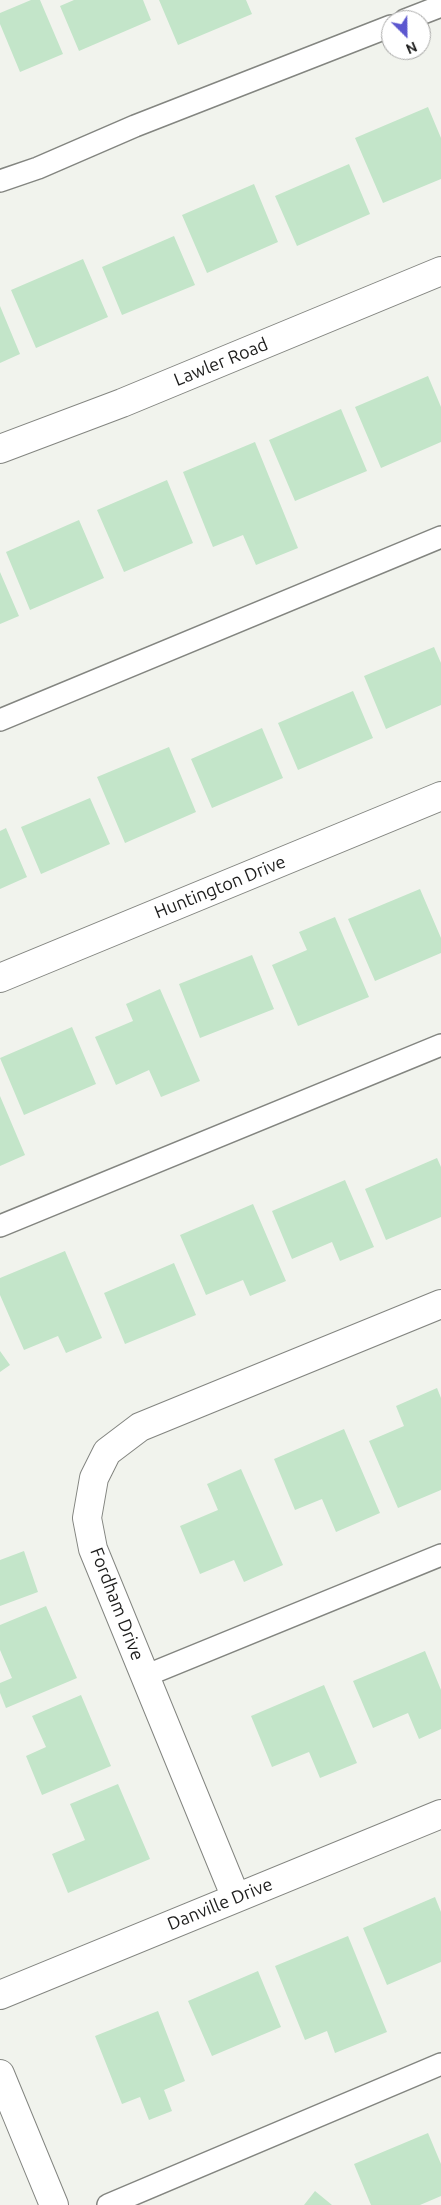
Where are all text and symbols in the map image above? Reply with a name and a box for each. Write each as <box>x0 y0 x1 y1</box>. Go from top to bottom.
north arrow <box>381 10 431 60</box>
text: N <box>404 38 419 57</box>
street label: Lawler Road <box>171 333 271 391</box>
street label: Huntington Drive <box>151 851 289 923</box>
street label: Fordham Drive <box>86 1545 148 1663</box>
street label: Danville Drive <box>164 1873 276 1935</box>

